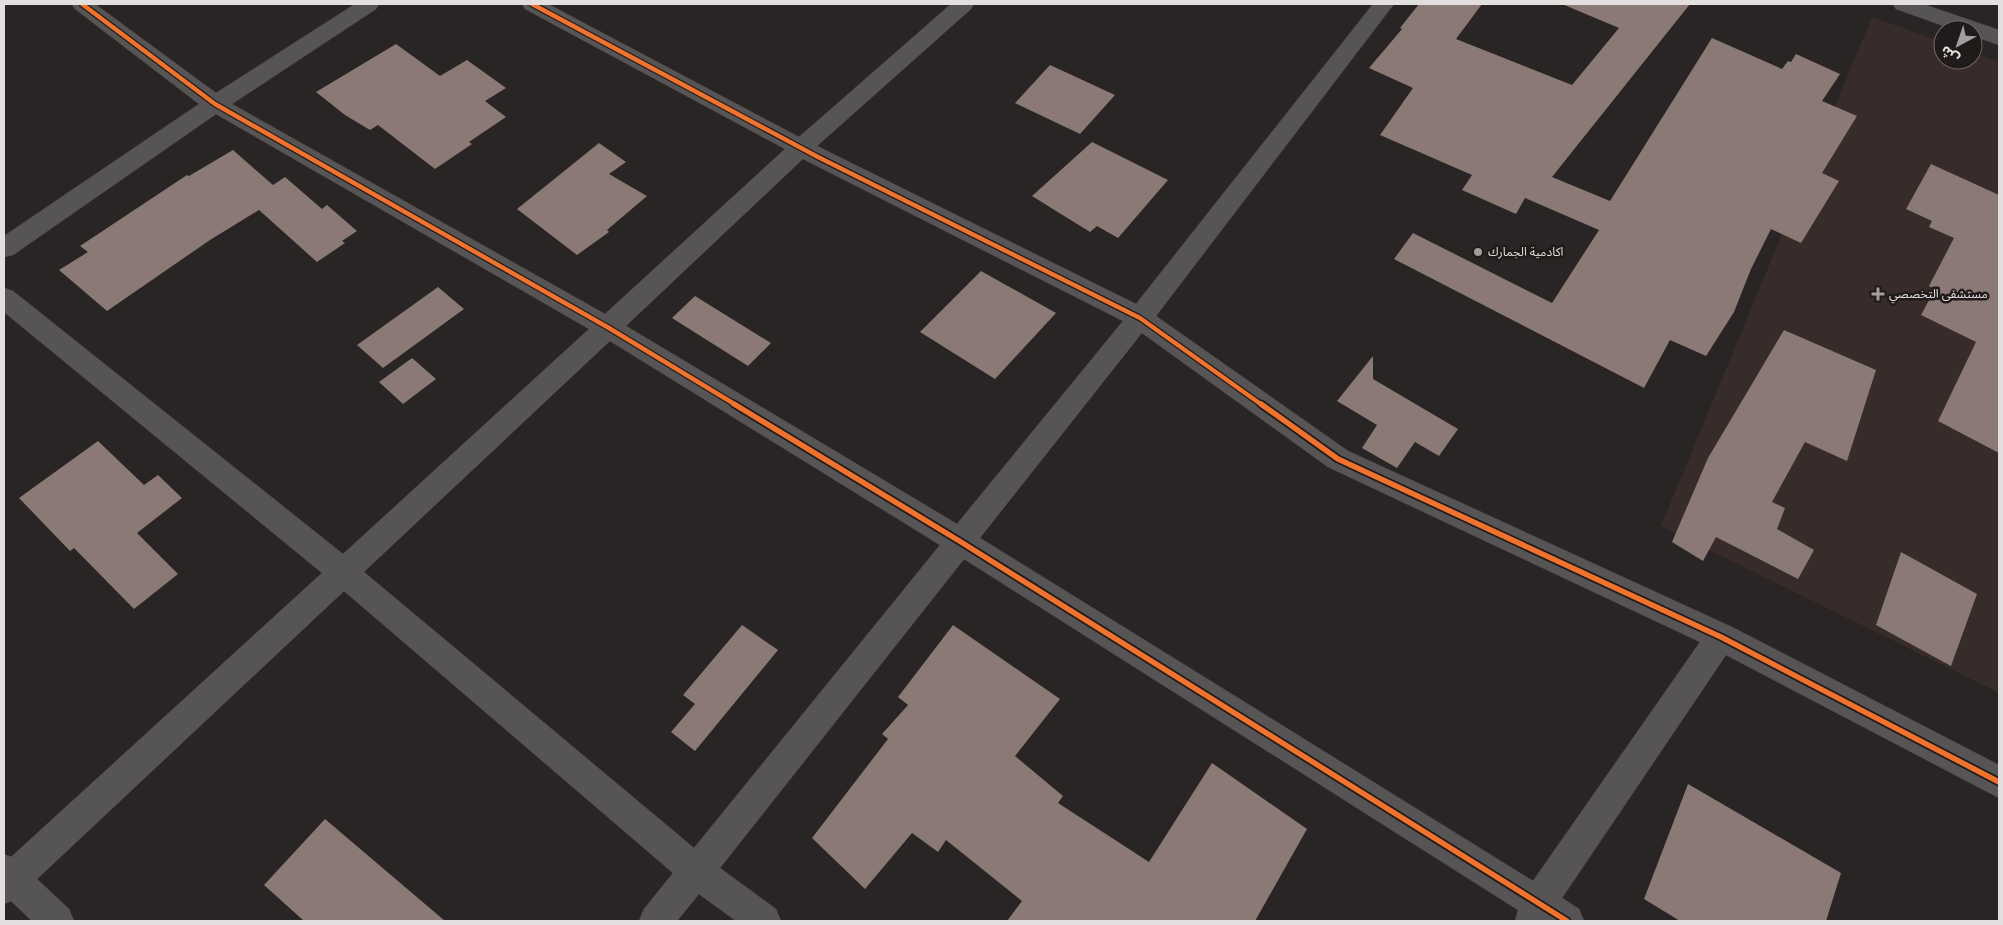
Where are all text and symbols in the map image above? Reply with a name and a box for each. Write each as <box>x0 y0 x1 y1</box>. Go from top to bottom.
north arrow <box>1933 20 1983 70</box>
text: ش <box>1937 43 1962 68</box>
place label: اكادمية الجمارك <box>1488 244 1564 259</box>
marker: اكادمية الجمارك <box>1472 246 1484 258</box>
place label: مستشفى التخصصي <box>1889 286 1988 304</box>
marker: مستشفى التخصصي <box>1871 287 1885 301</box>

